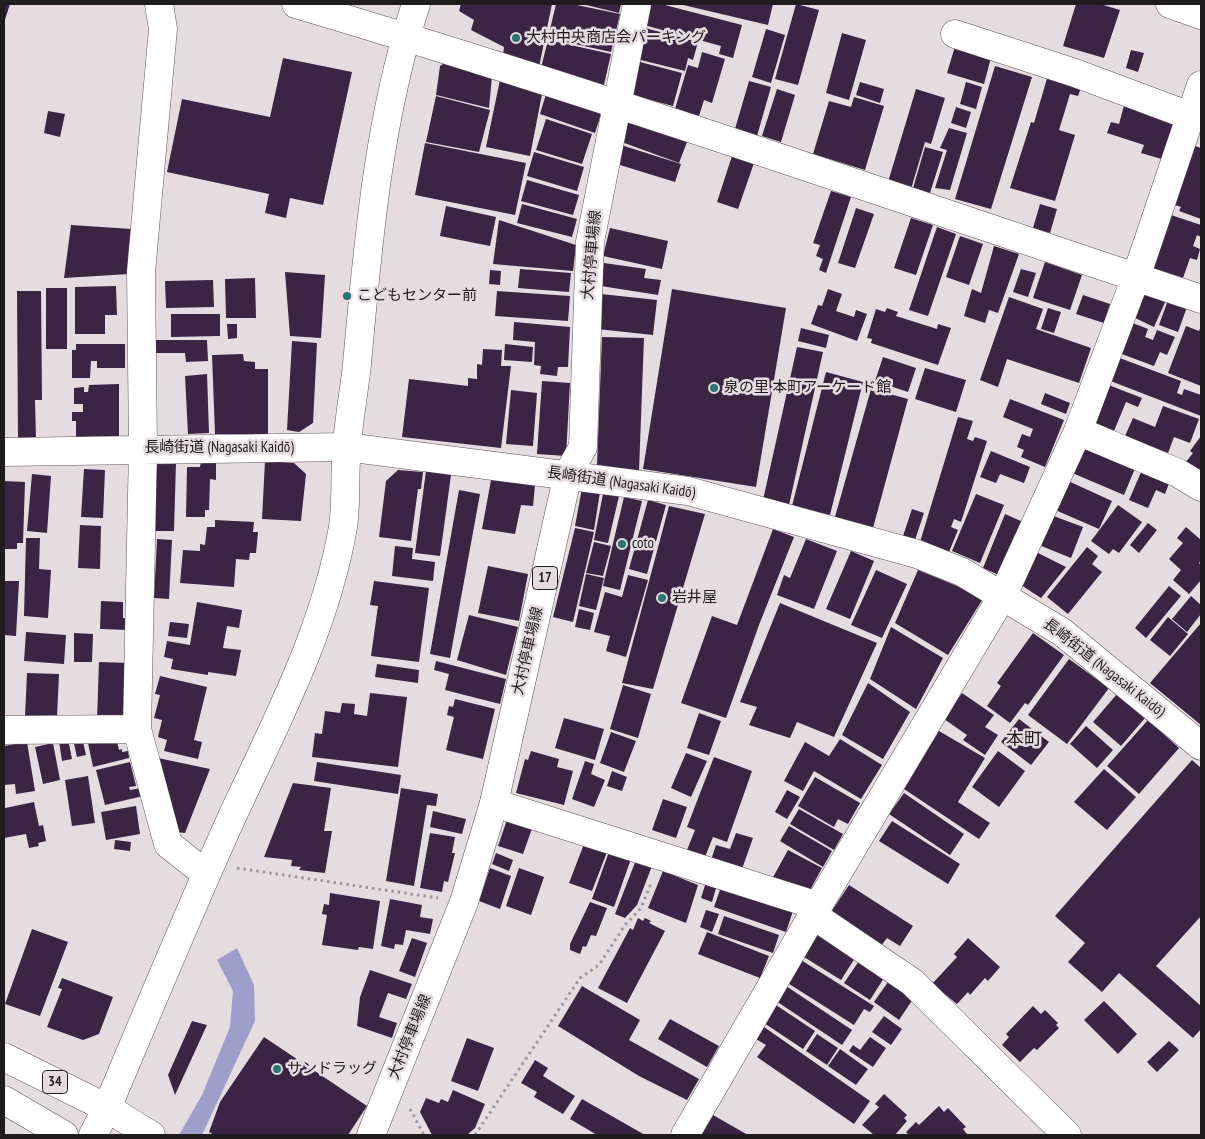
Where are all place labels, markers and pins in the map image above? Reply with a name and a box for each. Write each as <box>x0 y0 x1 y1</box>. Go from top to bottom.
place label: 大村中央商店会パーキング <box>526 29 706 47</box>
marker: 大村中央商店会パーキング <box>510 32 522 44</box>
place label: こどもセンター前 <box>357 287 477 305</box>
marker: こどもセンター前 <box>341 290 353 302</box>
place label: 泉の里 本町アーケード館 <box>724 379 891 397</box>
marker: 泉の里 本町アーケード館 <box>708 382 720 394</box>
place label: coto <box>632 535 654 553</box>
marker: coto <box>616 538 628 550</box>
place label: 岩井屋 <box>672 589 717 607</box>
marker: 岩井屋 <box>656 592 668 604</box>
place label: サンドラッグ <box>287 1060 377 1078</box>
marker: サンドラッグ <box>271 1063 283 1075</box>

